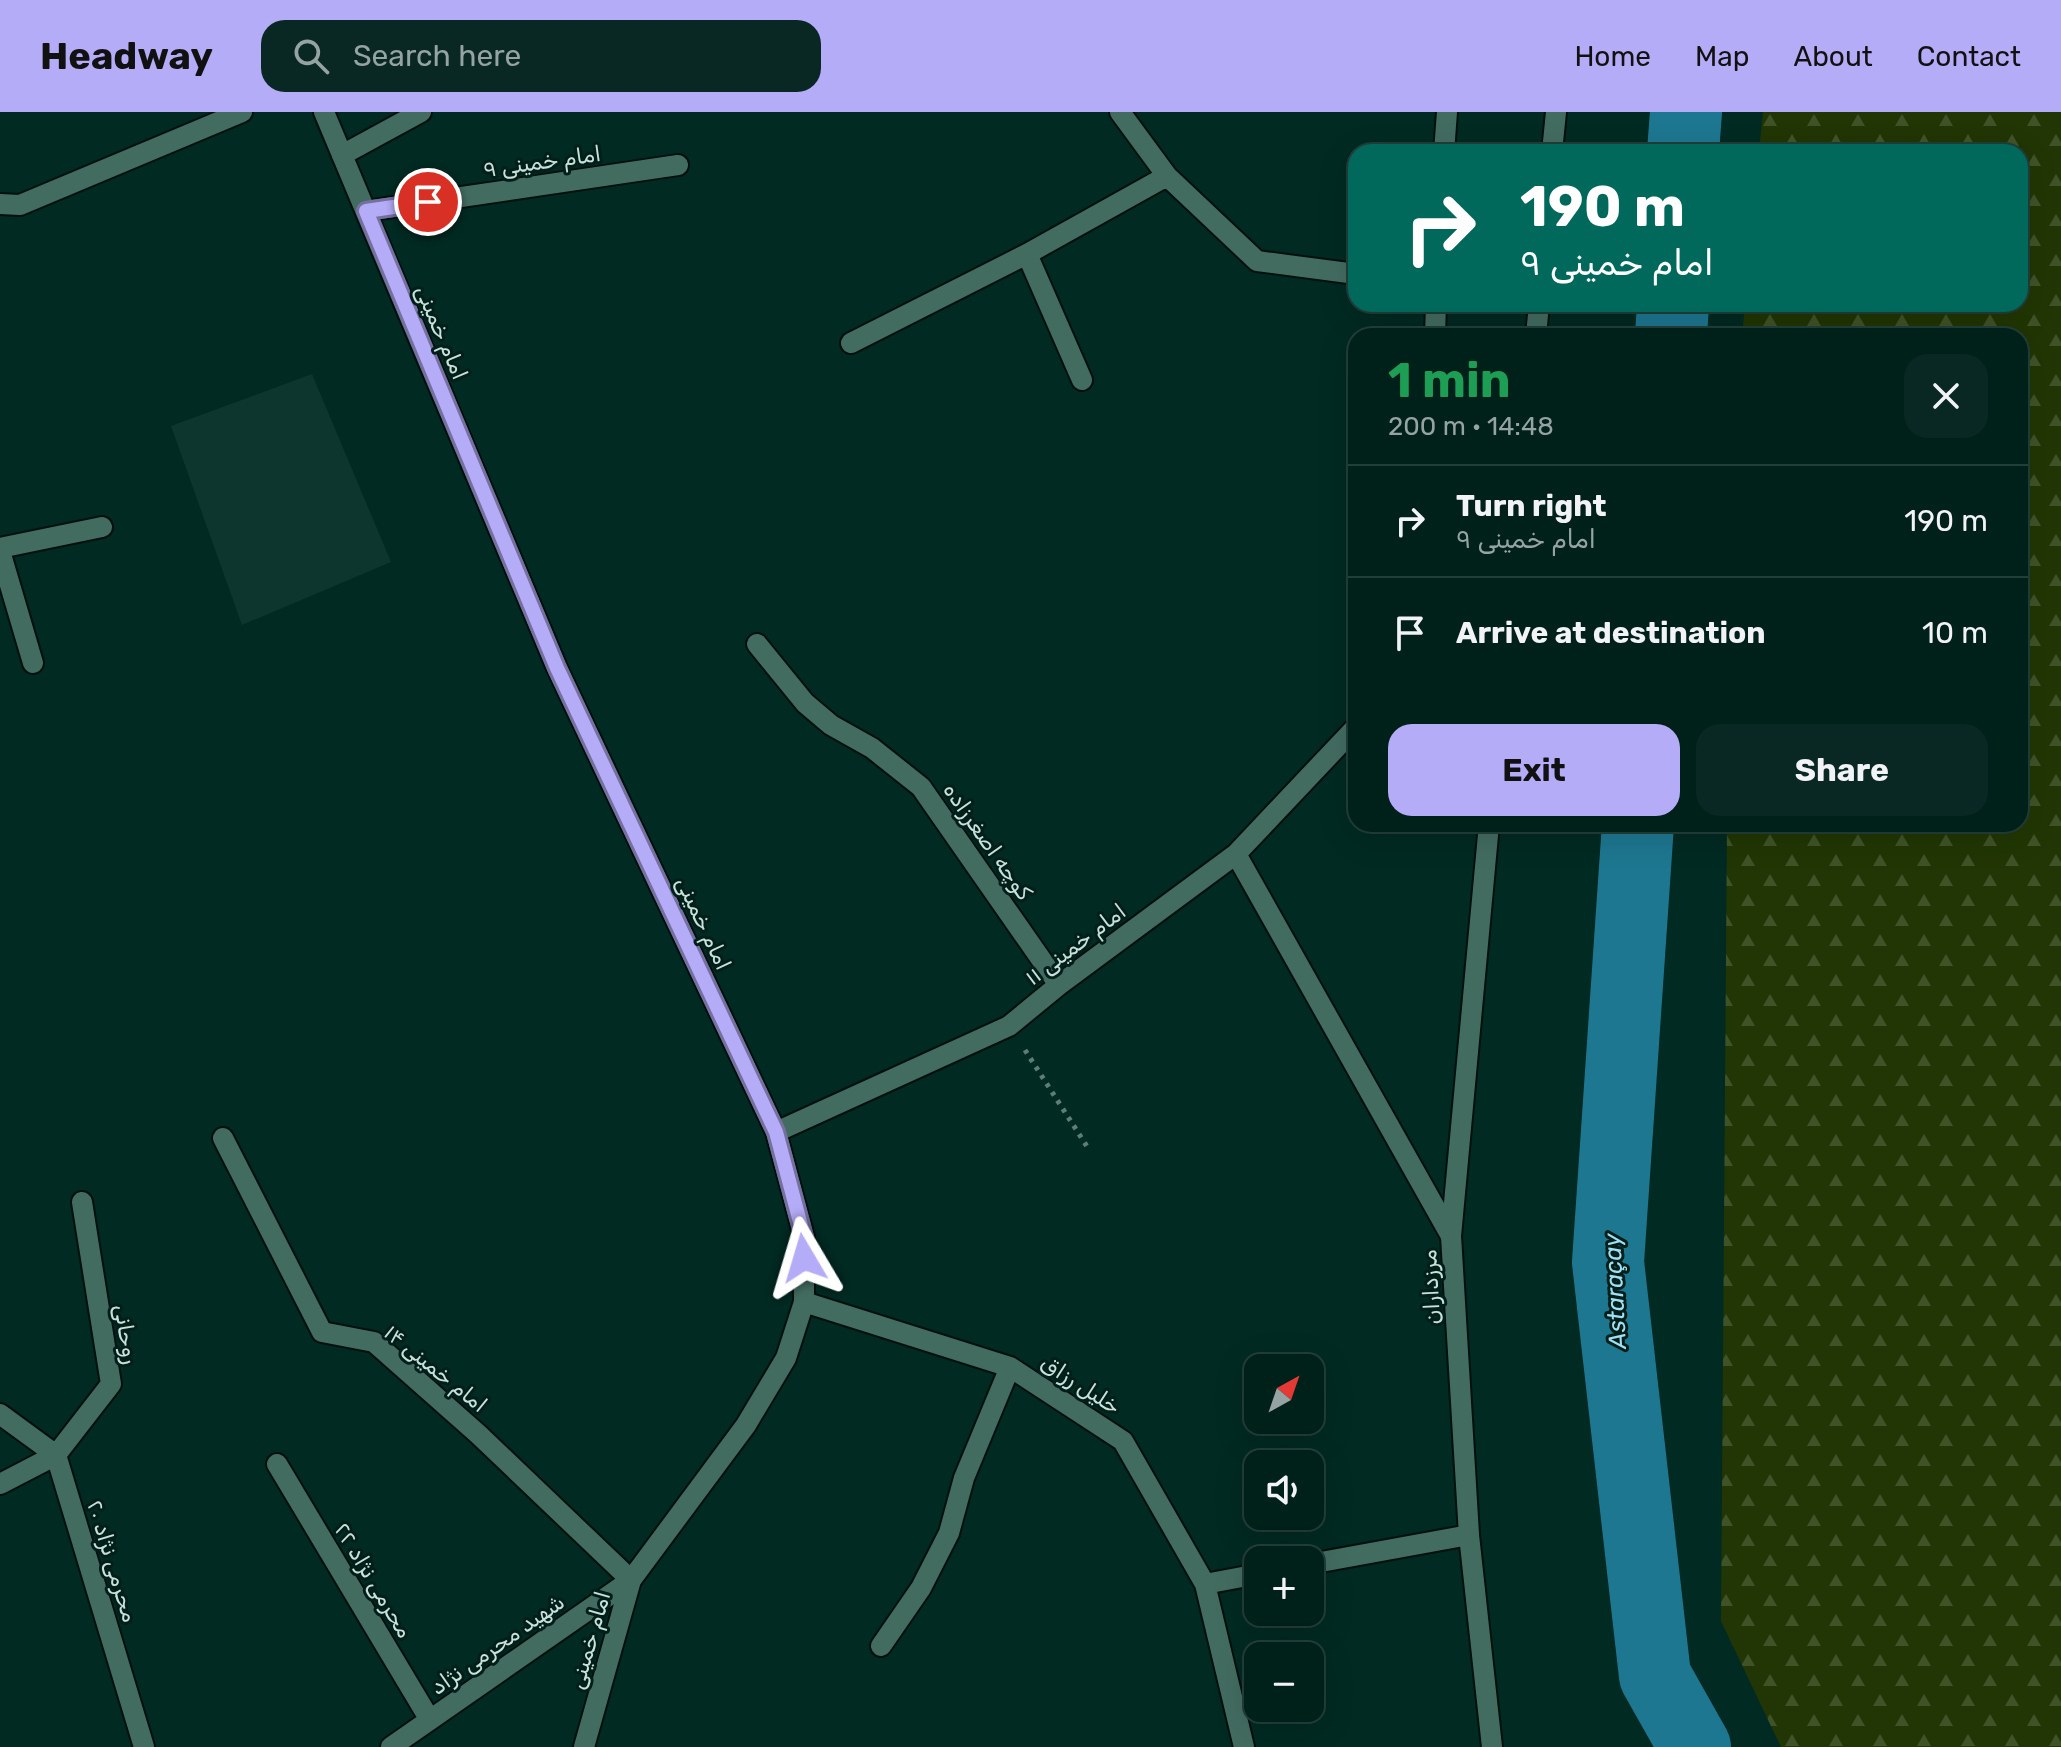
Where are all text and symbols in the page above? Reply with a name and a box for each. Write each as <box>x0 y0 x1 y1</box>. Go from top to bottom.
search box <box>261 20 821 92</box>
text: Headway <box>40 33 213 79</box>
icon: search <box>289 34 333 78</box>
text: Search here <box>353 38 521 74</box>
text: Home <box>1574 40 1651 73</box>
text: Map <box>1695 40 1749 73</box>
text: About <box>1793 40 1873 73</box>
text: Contact <box>1917 40 2021 73</box>
street label: امام خمینی ۹ <box>482 140 603 184</box>
pin <box>394 168 462 236</box>
text: 190 m <box>1520 174 1685 240</box>
icon: right <box>1388 176 1492 280</box>
icon: arrive <box>406 180 450 224</box>
text: امام خمینی ۹ <box>1520 241 1714 284</box>
street label: امام خمینی <box>409 281 474 384</box>
text: 1 min <box>1388 352 1511 409</box>
button: close <box>1904 354 1988 438</box>
text: 200 m · 14:48 <box>1388 411 1554 442</box>
text: Turn right <box>1456 488 1607 524</box>
icon: right <box>1388 499 1432 543</box>
text: 190 m <box>1904 503 1988 539</box>
text: امام خمینی ۹ <box>1456 524 1596 555</box>
icon: arrive <box>1388 611 1432 655</box>
text: Arrive at destination <box>1456 615 1766 651</box>
text: 10 m <box>1922 615 1988 651</box>
button: Exit <box>1388 724 1680 816</box>
button: Share <box>1696 724 1988 816</box>
street label: کوچه اصغرزاده <box>937 777 1038 905</box>
street label: امام خمینی <box>669 872 737 975</box>
street label: امام خمینی ۱۱ <box>1020 898 1132 992</box>
position arrow <box>762 1216 846 1300</box>
water label: Astaraçay <box>1598 1232 1632 1351</box>
street label: مرزداران <box>1415 1249 1446 1325</box>
street label: روحانی <box>108 1302 145 1366</box>
street label: امام خمینی ۱۴ <box>378 1319 493 1419</box>
street label: خلیل رزاق <box>1036 1349 1126 1420</box>
north arrow <box>1244 1354 1324 1434</box>
map controls <box>1244 1354 1324 1722</box>
button: sound <box>1244 1450 1324 1530</box>
street label: محرمی نژاد ۲۰ <box>81 1497 144 1625</box>
street label: محرمی نژاد ۲۲ <box>329 1518 419 1643</box>
button: + <box>1244 1546 1324 1626</box>
street label: شهید محرمی نژاد <box>425 1588 570 1701</box>
street label: امام خمینی <box>563 1588 617 1692</box>
button: − <box>1244 1642 1324 1722</box>

